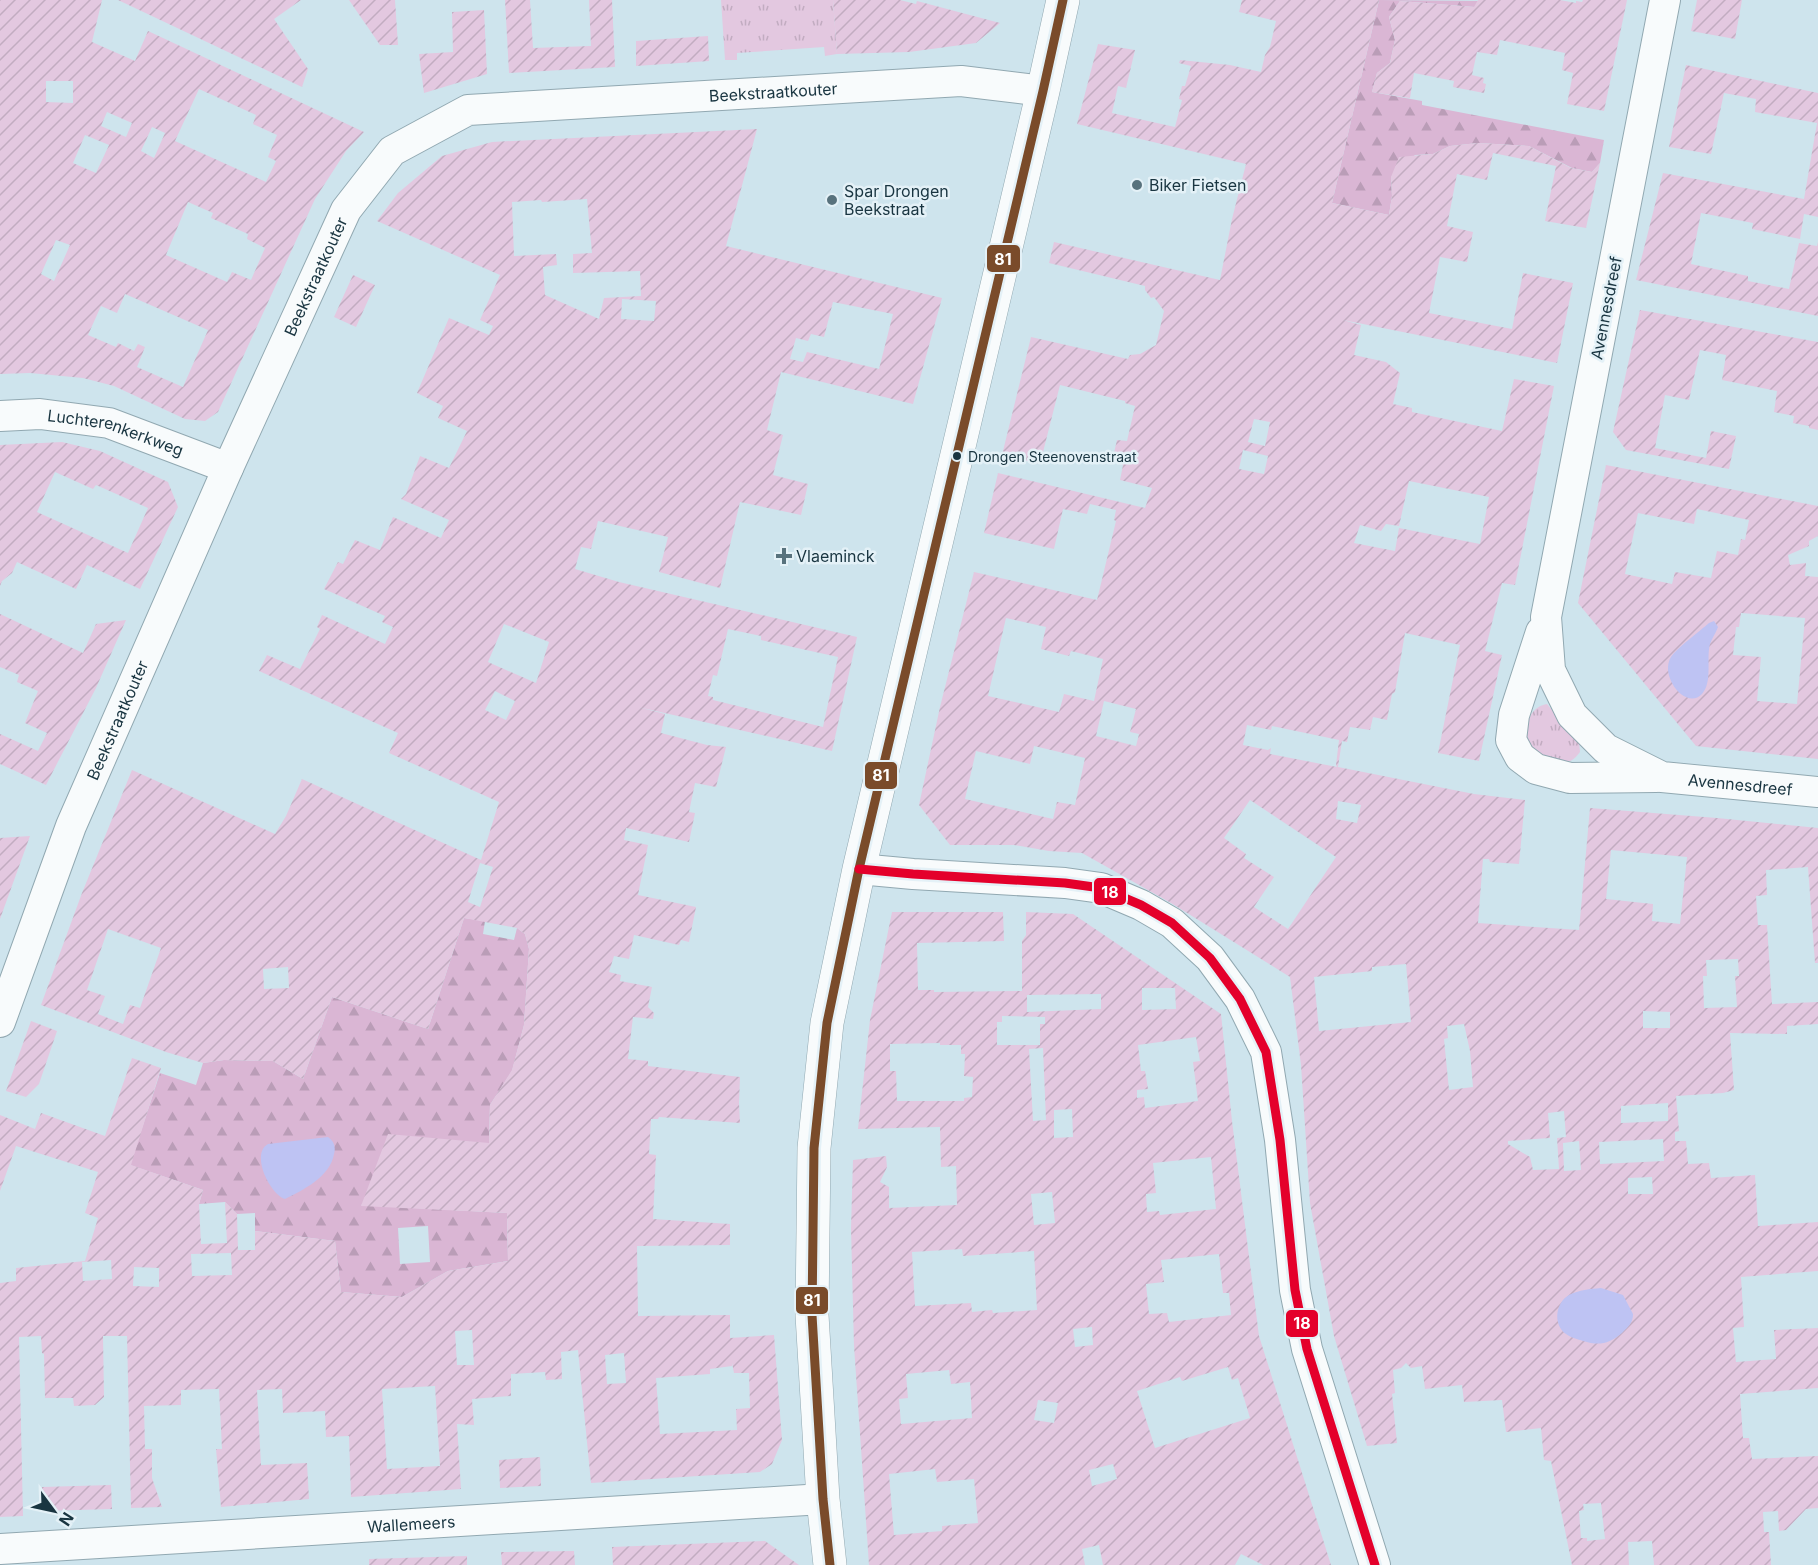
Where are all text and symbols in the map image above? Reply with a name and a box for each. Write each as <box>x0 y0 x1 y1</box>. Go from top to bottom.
street label: Beekstraatkouter <box>708 78 838 106</box>
place label: Biker Fietsen <box>1149 175 1247 195</box>
marker: Biker Fietsen <box>1130 178 1144 192</box>
place label: Spar Drongen Beekstraat <box>844 181 949 219</box>
marker: Spar Drongen Beekstraat <box>825 193 839 207</box>
street label: Beekstraatkouter <box>280 214 351 339</box>
line badge: 81 <box>986 244 1021 273</box>
text: 81 <box>994 249 1012 269</box>
street label: Avennesdreef <box>1586 255 1626 361</box>
street label: Luchterenkerkweg <box>46 405 186 460</box>
place label: Drongen Steenovenstraat <box>968 448 1137 465</box>
marker: Drongen Steenovenstraat <box>951 450 963 462</box>
place label: Vlaeminck <box>796 546 875 566</box>
marker: Vlaeminck <box>777 549 791 563</box>
street label: Beekstraatkouter <box>82 657 152 783</box>
line badge: 81 <box>864 761 898 790</box>
text: 81 <box>872 765 890 785</box>
street label: Avennesdreef <box>1687 770 1794 800</box>
line badge: 18 <box>1093 877 1127 906</box>
text: 18 <box>1101 882 1119 902</box>
line badge: 81 <box>795 1286 829 1315</box>
text: 81 <box>803 1290 821 1310</box>
line badge: 18 <box>1285 1309 1319 1338</box>
text: 18 <box>1293 1313 1311 1333</box>
north arrow <box>24 1481 84 1541</box>
text: N <box>55 1509 78 1530</box>
street label: Wallemeers <box>367 1511 456 1537</box>

